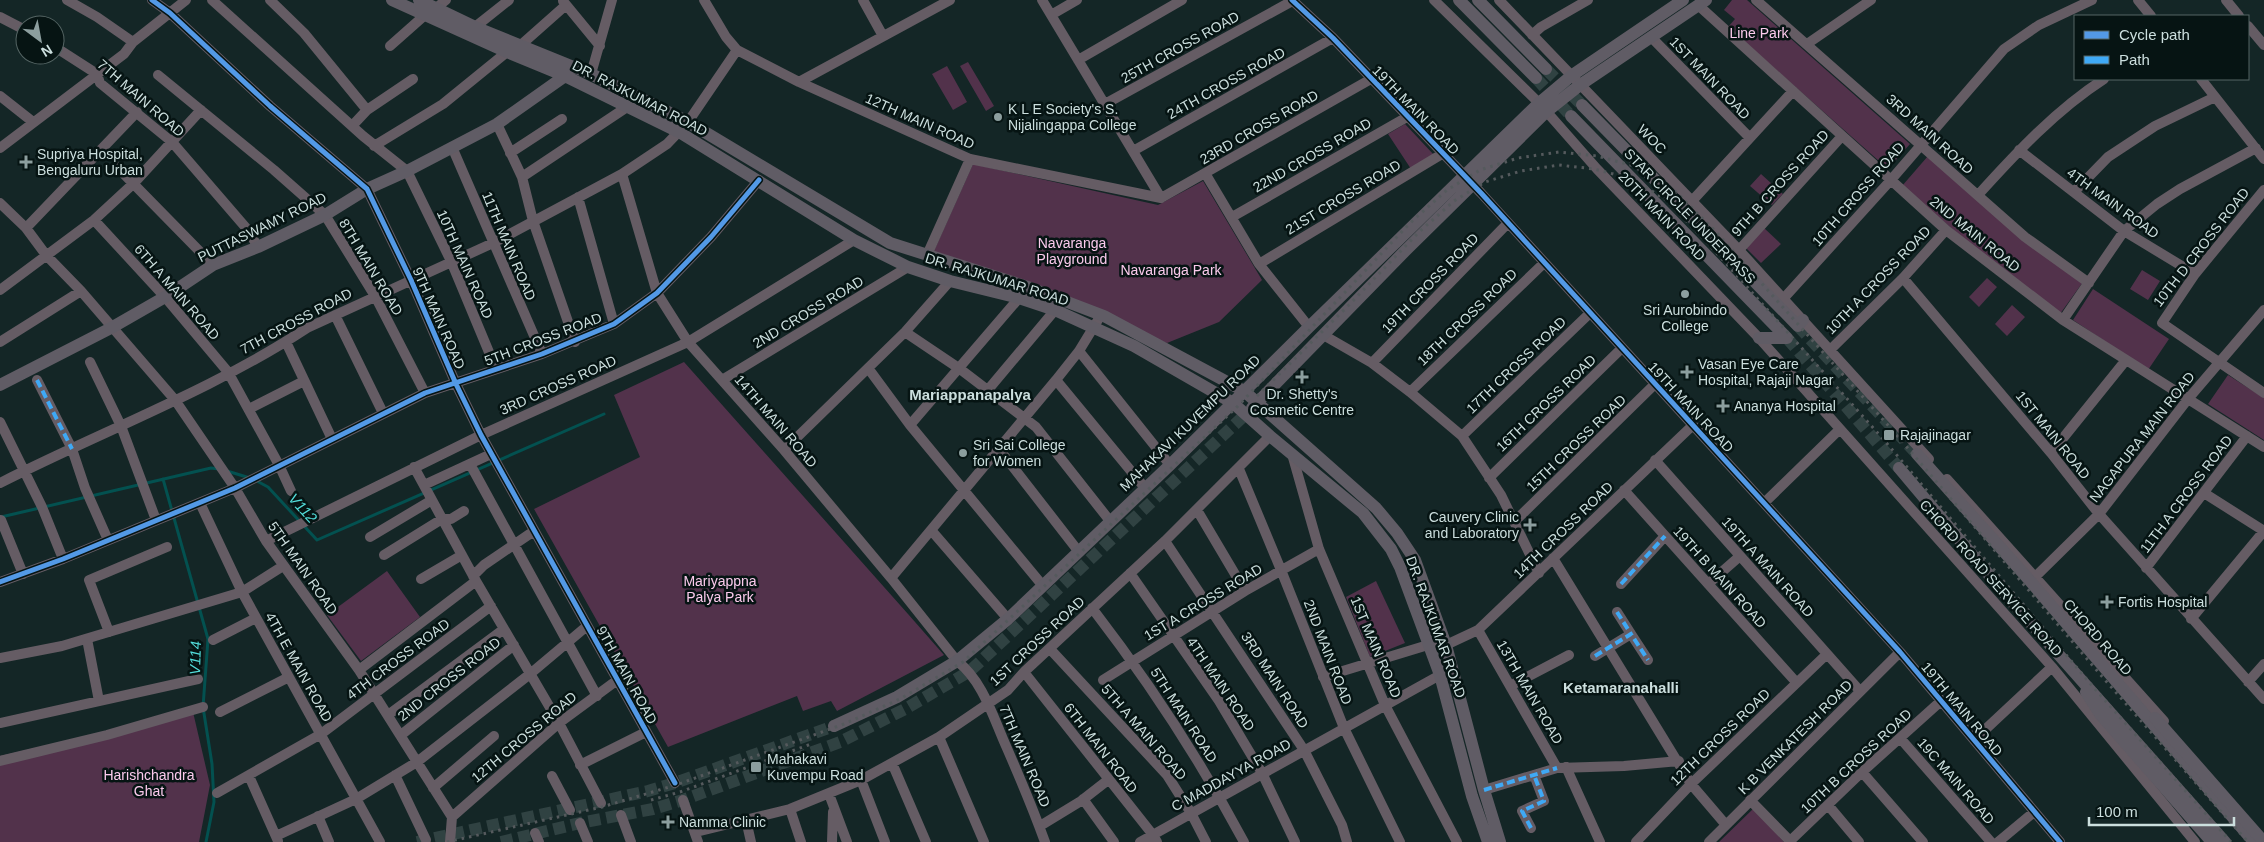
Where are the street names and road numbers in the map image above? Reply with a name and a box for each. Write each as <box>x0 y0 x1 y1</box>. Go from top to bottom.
street label: 25TH CROSS ROAD <box>1118 8 1242 86</box>
street label: 1ST MAIN ROAD <box>1667 33 1753 123</box>
street label: 24TH CROSS ROAD <box>1164 44 1288 122</box>
street label: 7TH MAIN ROAD <box>94 56 188 140</box>
street label: DR. RAJKUMAR ROAD <box>570 57 710 139</box>
street label: 19TH MAIN ROAD <box>1369 62 1463 158</box>
street label: 23RD CROSS ROAD <box>1197 87 1321 167</box>
street label: 12TH MAIN ROAD <box>863 90 977 152</box>
street label: 3RD MAIN ROAD <box>1883 91 1977 177</box>
street label: 22ND CROSS ROAD <box>1250 115 1374 195</box>
street label: WOC <box>1634 121 1670 157</box>
street label: 9TH B CROSS ROAD <box>1728 126 1832 240</box>
street label: 10TH CROSS ROAD <box>1809 139 1907 249</box>
street label: STAR CIRCLE UNDERPASS <box>1621 145 1759 287</box>
street label: 21ST CROSS ROAD <box>1283 156 1403 238</box>
street label: 4TH MAIN ROAD <box>2064 164 2162 242</box>
street label: 20TH MAIN ROAD <box>1615 168 1709 264</box>
street label: 10TH D CROSS ROAD <box>2150 184 2252 310</box>
street label: PUTTASWAMY ROAD <box>195 189 329 265</box>
street label: 11TH MAIN ROAD <box>479 189 539 303</box>
street label: 2ND MAIN ROAD <box>1927 193 2023 275</box>
street label: 10TH MAIN ROAD <box>434 207 496 321</box>
street label: 8TH MAIN ROAD <box>336 216 406 318</box>
street label: 10TH A CROSS ROAD <box>1822 223 1934 337</box>
street label: 19TH CROSS ROAD <box>1378 230 1482 336</box>
street label: 6TH A MAIN ROAD <box>131 241 223 343</box>
street label: DR. RAJKUMAR ROAD <box>923 250 1071 308</box>
street label: 9TH MAIN ROAD <box>409 265 469 371</box>
street label: 18TH CROSS ROAD <box>1414 265 1520 369</box>
street label: 2ND CROSS ROAD <box>750 273 866 351</box>
street label: 7TH CROSS ROAD <box>237 285 355 357</box>
street label: 5TH CROSS ROAD <box>482 309 604 369</box>
street label: 17TH CROSS ROAD <box>1463 313 1569 417</box>
street label: 16TH CROSS ROAD <box>1493 351 1599 455</box>
street label: 3RD CROSS ROAD <box>497 352 619 418</box>
street label: MAHAKAVI KUVEMPU ROAD <box>1117 352 1263 494</box>
street label: 19TH MAIN ROAD <box>1645 359 1737 455</box>
street label: NAGAPURA MAIN ROAD <box>2086 369 2198 505</box>
street label: 14TH MAIN ROAD <box>731 371 821 471</box>
street label: 1ST MAIN ROAD <box>2013 388 2093 482</box>
street label: 15TH CROSS ROAD <box>1523 391 1629 495</box>
street label: 11TH A CROSS ROAD <box>2137 432 2235 556</box>
street label: 14TH CROSS ROAD <box>1510 478 1616 582</box>
street label: CHORD ROAD SERVICE ROAD <box>1916 496 2066 660</box>
street label: 19TH A MAIN ROAD <box>1719 514 1817 620</box>
street label: 5TH MAIN ROAD <box>265 518 341 618</box>
street label: 19TH B MAIN ROAD <box>1670 523 1770 631</box>
street label: DR. RAJKUMAR ROAD <box>1403 554 1469 700</box>
street label: 1ST A CROSS ROAD <box>1141 560 1265 644</box>
street label: 1ST CROSS ROAD <box>986 593 1088 689</box>
street label: 1ST MAIN ROAD <box>1347 594 1405 700</box>
street label: CHORD ROAD <box>2061 596 2135 678</box>
street label: 2ND MAIN ROAD <box>1301 597 1355 707</box>
street label: 4TH E MAIN ROAD <box>262 609 336 725</box>
street label: 4TH CROSS ROAD <box>343 615 453 703</box>
street label: 9TH MAIN ROAD <box>593 623 661 727</box>
street label: 3RD MAIN ROAD <box>1238 629 1312 731</box>
street label: 2ND CROSS ROAD <box>394 634 504 724</box>
street label: 4TH MAIN ROAD <box>1184 634 1258 734</box>
street label: 13TH MAIN ROAD <box>1494 637 1566 747</box>
street label: 19TH MAIN ROAD <box>1918 659 2006 759</box>
street label: 5TH MAIN ROAD <box>1147 665 1221 765</box>
street label: K B VENKATESH ROAD <box>1735 677 1855 797</box>
street label: 5TH A MAIN ROAD <box>1098 681 1190 783</box>
street label: 12TH CROSS ROAD <box>1667 685 1773 789</box>
street label: 12TH CROSS ROAD <box>468 688 580 786</box>
street label: 6TH MAIN ROAD <box>1061 700 1141 796</box>
street label: 7TH MAIN ROAD <box>996 702 1054 810</box>
street label: 10TH B CROSS ROAD <box>1797 706 1915 816</box>
street label: 19C MAIN ROAD <box>1914 735 1998 827</box>
street label: C MADDAYYA ROAD <box>1168 736 1294 814</box>

